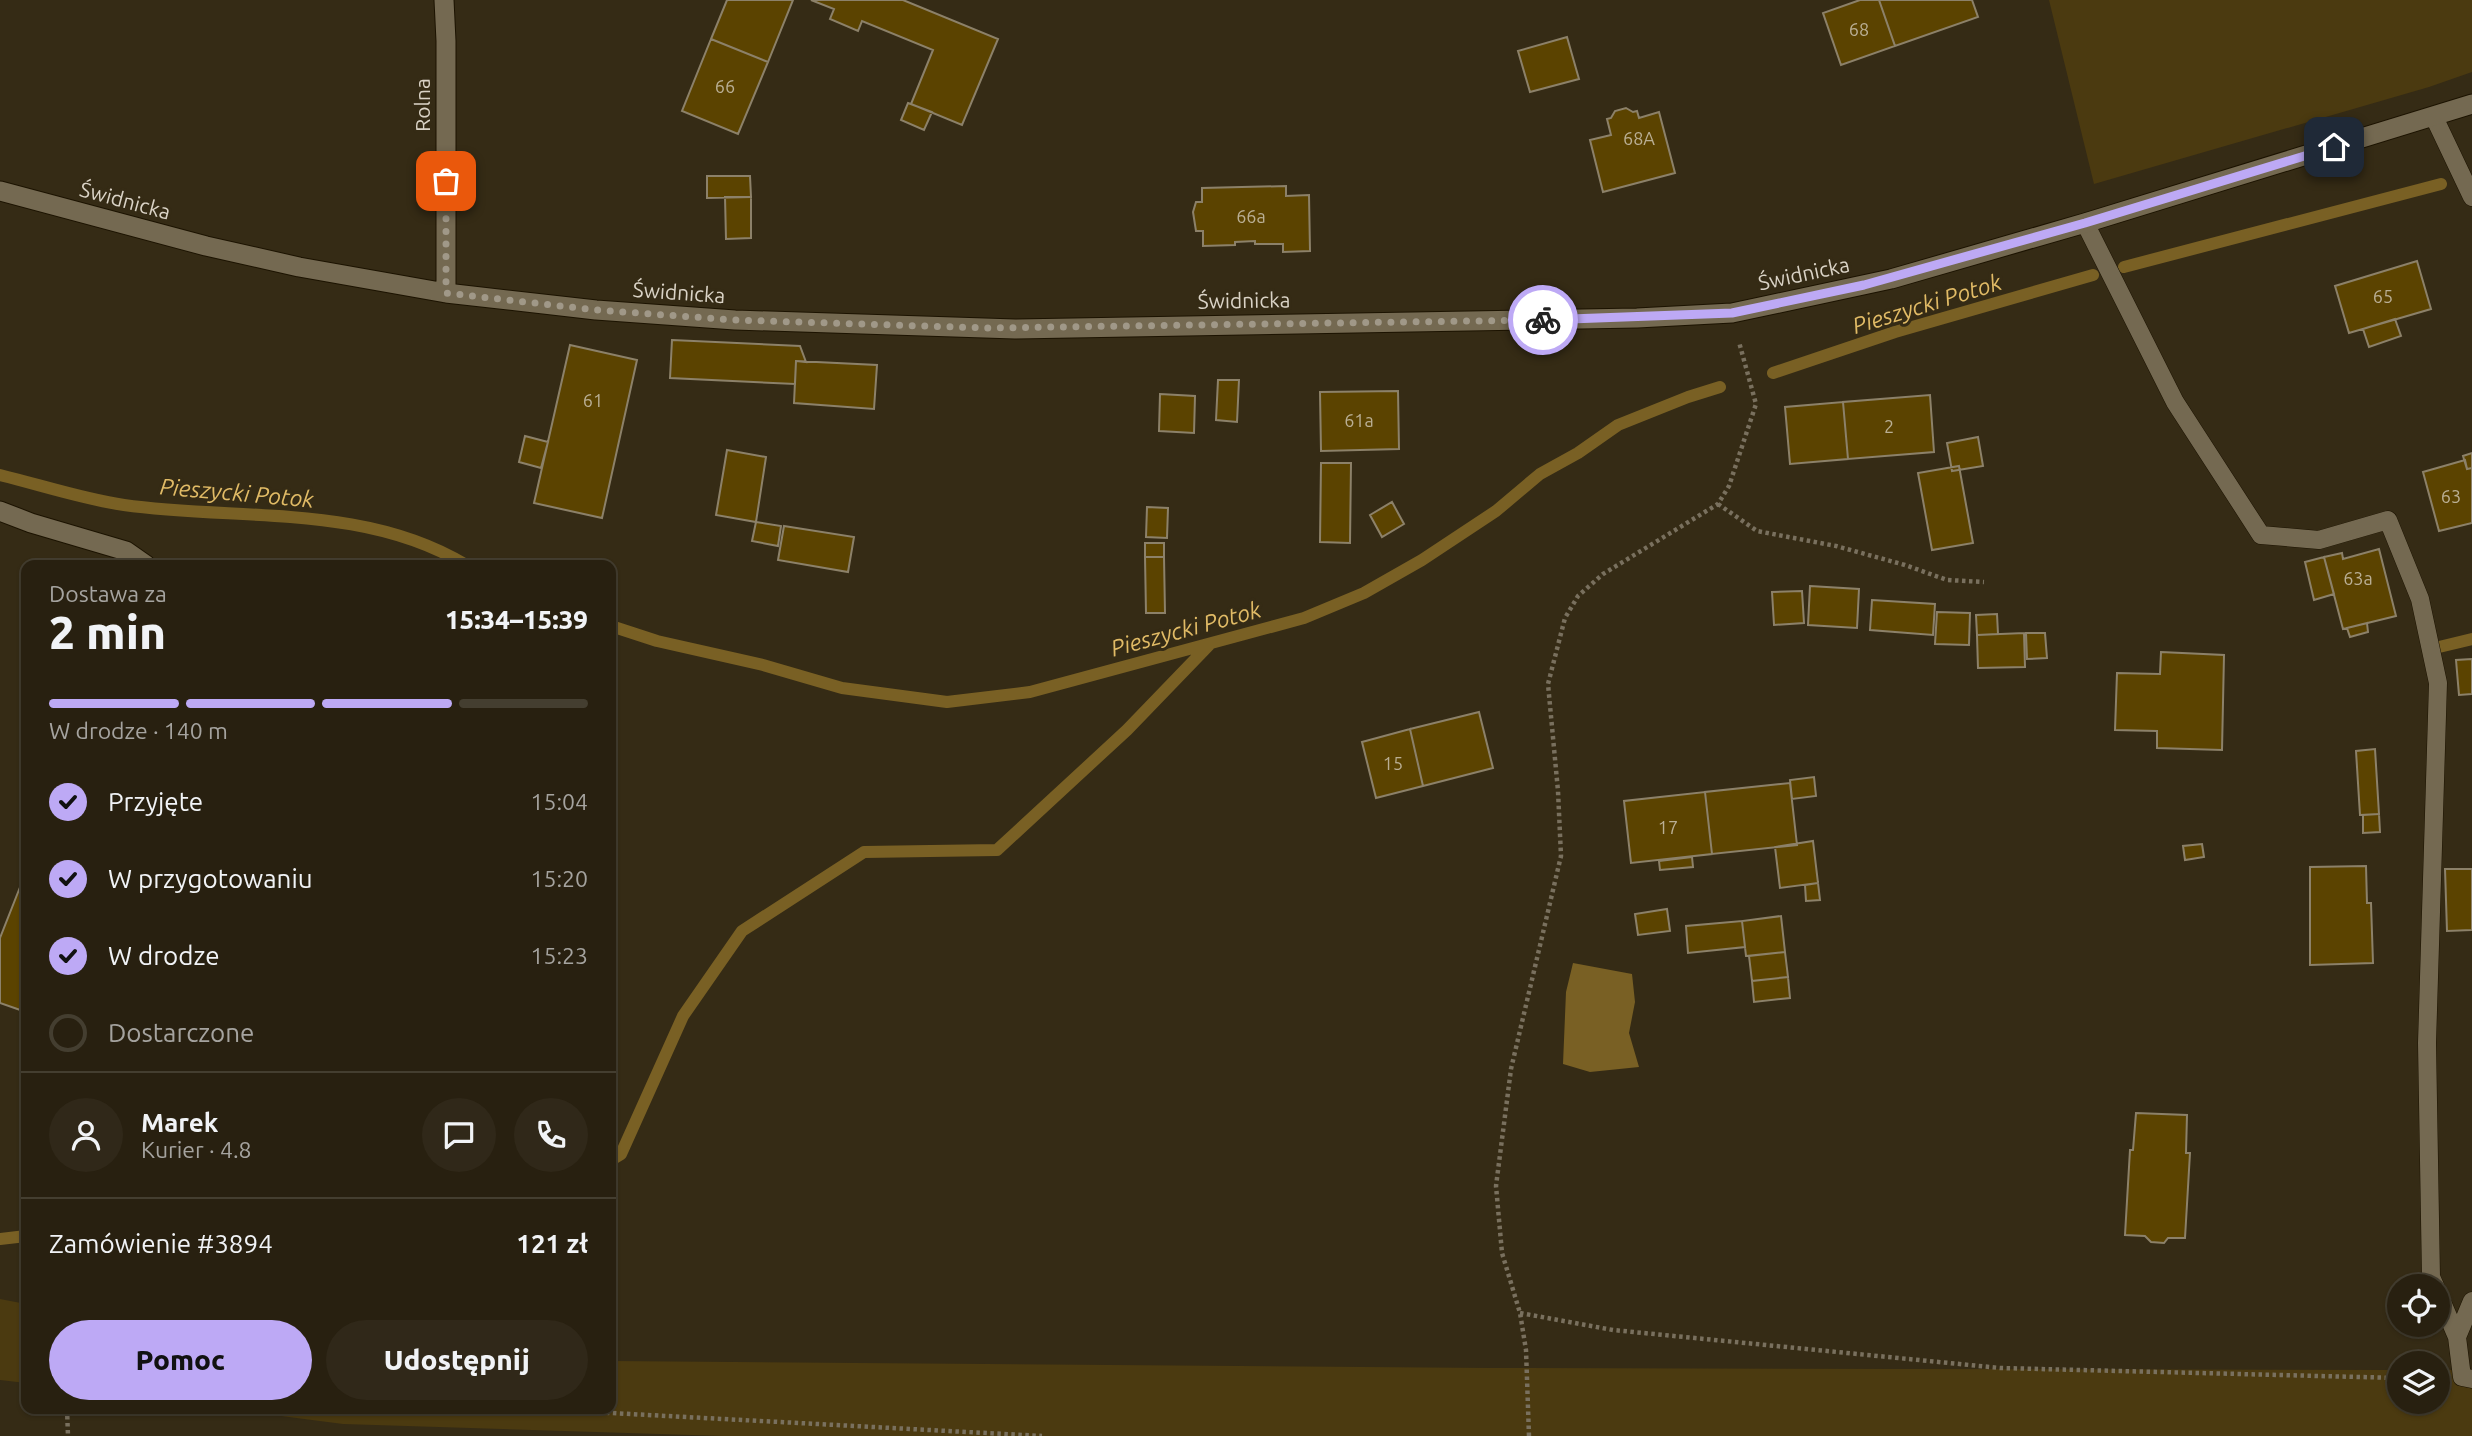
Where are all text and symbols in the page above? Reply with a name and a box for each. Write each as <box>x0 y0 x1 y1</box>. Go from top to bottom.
house number: 68 <box>1849 19 1869 39</box>
house number: 66 <box>715 76 735 96</box>
street label: Rolna <box>410 78 434 132</box>
pin <box>2304 117 2364 177</box>
house number: 68A <box>1623 128 1655 148</box>
icon: home <box>2315 128 2353 166</box>
pin <box>416 151 476 211</box>
icon: bag <box>427 162 465 200</box>
street label: Świdnicka <box>77 176 173 224</box>
house number: 66a <box>1236 206 1266 226</box>
street label: Świdnicka <box>1756 252 1852 294</box>
water label: Pieszycki Potok <box>1849 269 2005 338</box>
street label: Świdnicka <box>632 277 726 307</box>
courier <box>1508 285 1578 355</box>
house number: 65 <box>2373 286 2393 306</box>
street label: Świdnicka <box>1197 287 1291 313</box>
icon: bike <box>1524 301 1562 339</box>
house number: 61 <box>583 390 603 410</box>
house number: 61a <box>1344 410 1374 430</box>
house number: 2 <box>1884 416 1894 436</box>
water label: Pieszycki Potok <box>159 473 315 512</box>
house number: 63 <box>2441 486 2461 506</box>
house number: 63a <box>2343 568 2373 588</box>
text: Dostawa za <box>49 581 167 606</box>
water label: Pieszycki Potok <box>1108 596 1264 661</box>
text: 15:34–15:39 <box>445 605 588 634</box>
text: 2 min <box>49 606 166 658</box>
text: W drodze · 140 m <box>49 718 228 743</box>
house number: 15 <box>1383 753 1403 773</box>
icon: check <box>49 783 87 821</box>
text: Przyjęte <box>108 787 203 816</box>
text: 15:04 <box>530 789 588 814</box>
house number: 17 <box>1658 817 1678 837</box>
icon: check <box>49 860 87 898</box>
text: W przygotowaniu <box>108 864 313 893</box>
text: 15:20 <box>530 866 588 891</box>
icon: check <box>49 937 87 975</box>
text: W drodze <box>108 941 220 970</box>
text: 15:23 <box>530 943 588 968</box>
text: Dostarczone <box>108 1018 254 1047</box>
button: person <box>49 1098 123 1172</box>
button: chat <box>422 1098 496 1172</box>
button: phone <box>514 1098 588 1172</box>
text: Marek <box>141 1108 218 1137</box>
text: Kurier · 4.8 <box>141 1137 252 1162</box>
text: Zamówienie #3894 <box>49 1229 273 1258</box>
text: 121 zł <box>516 1229 588 1258</box>
map controls <box>2387 1274 2450 1414</box>
button: locate <box>2387 1274 2450 1337</box>
button: Pomoc <box>49 1320 312 1400</box>
button: Udostępnij <box>326 1320 588 1400</box>
button: layers <box>2387 1351 2450 1414</box>

